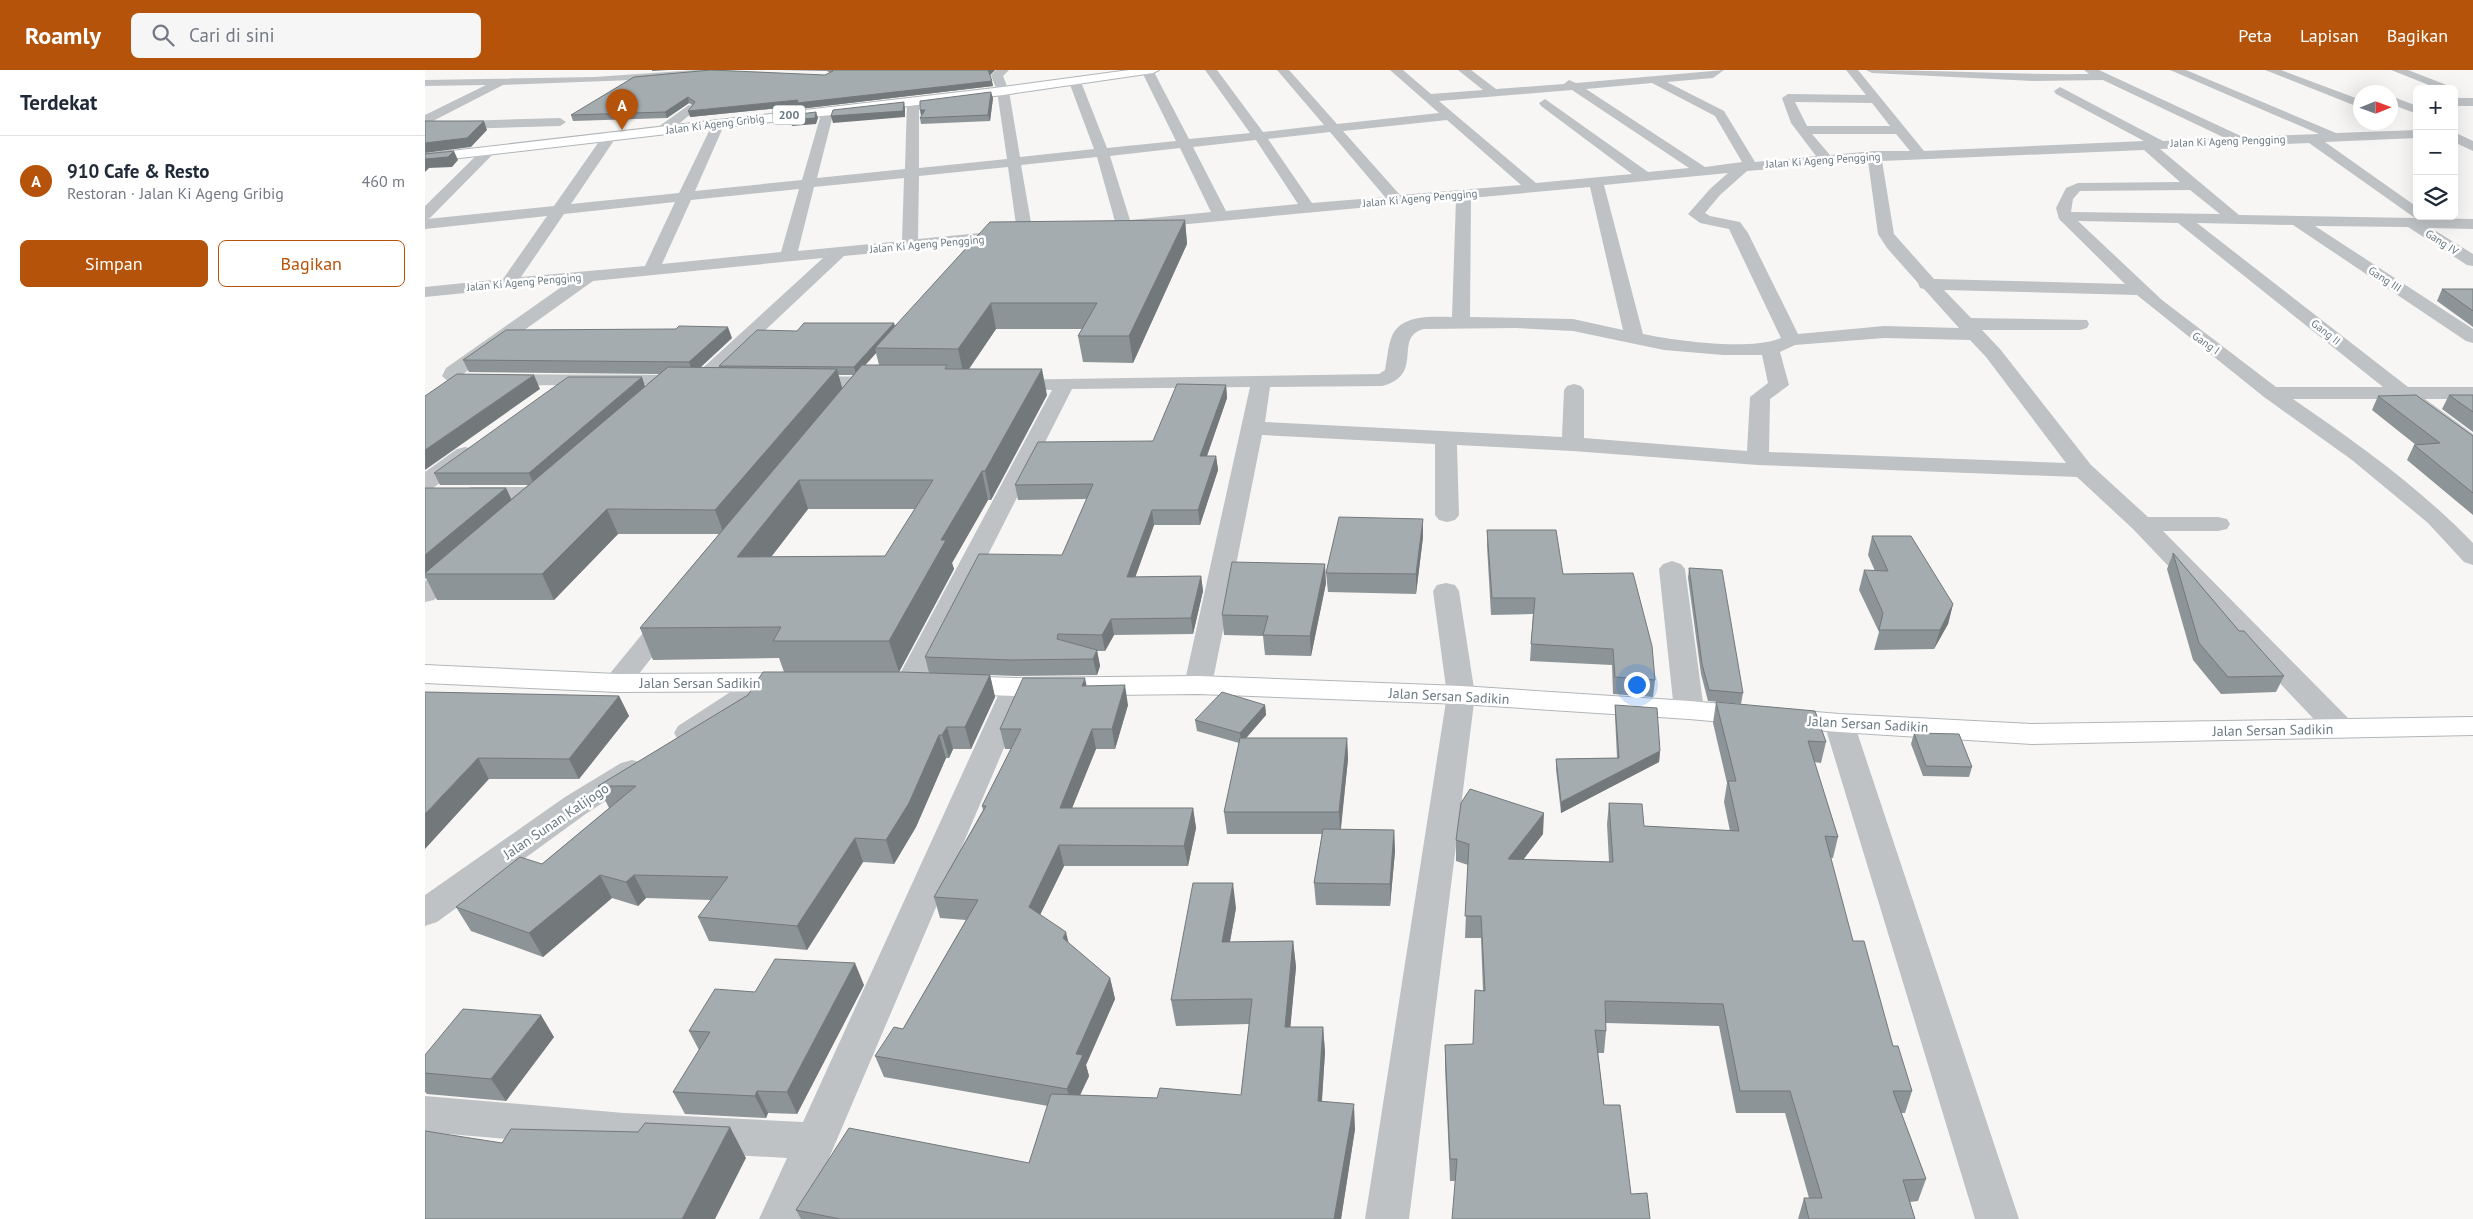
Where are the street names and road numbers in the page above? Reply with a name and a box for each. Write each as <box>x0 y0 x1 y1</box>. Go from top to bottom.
road number: 200 <box>773 106 805 124</box>
street label: Jalan Ki Ageng Gribig <box>664 111 765 137</box>
street label: Jalan Ki Ageng Pengging <box>2169 132 2286 150</box>
street label: Jalan Ki Ageng Pengging <box>1764 149 1881 171</box>
street label: Jalan Ki Ageng Pengging <box>1361 186 1478 210</box>
street label: Gang IV <box>2423 226 2462 258</box>
street label: Jalan Ki Ageng Pengging <box>868 232 985 256</box>
street label: Gang III <box>2366 263 2404 295</box>
street label: Jalan Ki Ageng Pengging <box>465 270 582 294</box>
street label: Gang II <box>2309 316 2343 348</box>
street label: Gang I <box>2190 329 2222 357</box>
street label: Jalan Sersan Sadikin <box>639 674 760 692</box>
street label: Jalan Sersan Sadikin <box>1387 684 1510 708</box>
street label: Jalan Sersan Sadikin <box>1806 712 1929 736</box>
street label: Jalan Sersan Sadikin <box>2211 720 2334 740</box>
street label: Jalan Sunan Kalijogo <box>499 779 612 864</box>

